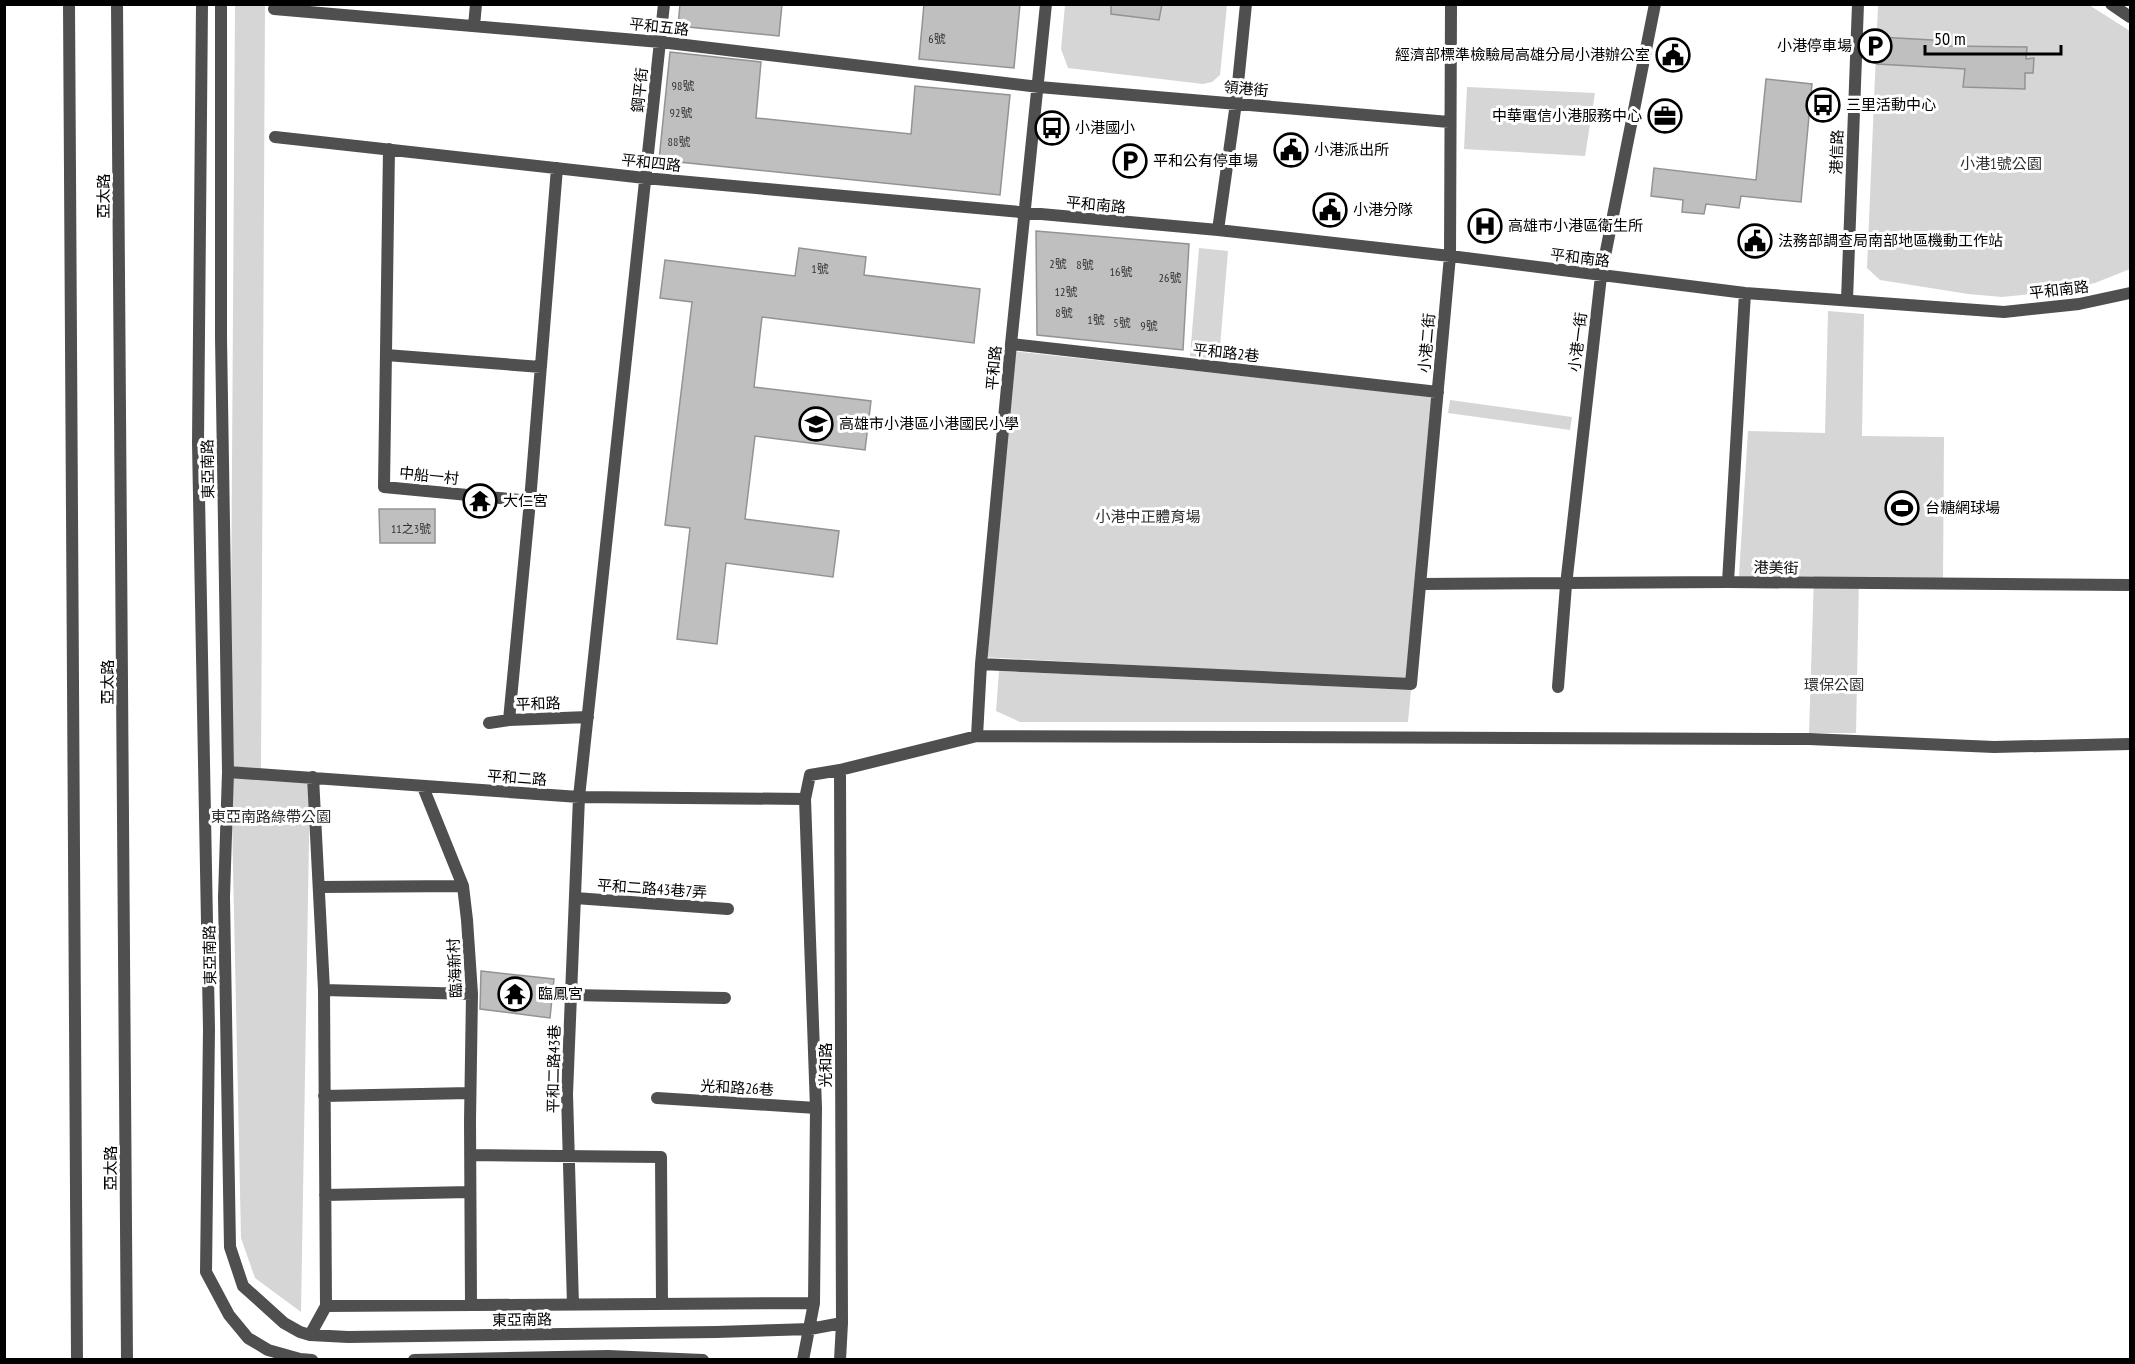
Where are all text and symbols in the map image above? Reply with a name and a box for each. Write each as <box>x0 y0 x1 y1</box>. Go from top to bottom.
street label: 平和五路 <box>628 14 690 39</box>
scale bar <box>1925 18 2062 56</box>
text: 50 m <box>1934 27 1966 50</box>
parking icon: 小港停車場 <box>1857 28 1893 64</box>
house number: 6號 <box>928 31 946 46</box>
place label: 小港停車場 <box>1777 36 1852 55</box>
public building icon: 經濟部標準檢驗局高雄分局小港辦公室 <box>1655 37 1691 73</box>
place label: 經濟部標準檢驗局高雄分局小港辦公室 <box>1395 45 1650 64</box>
street label: 鋼平街 <box>628 67 651 113</box>
street label: 領港街 <box>1223 77 1269 100</box>
house number: 98號 <box>672 78 694 93</box>
bus stop icon: 三里活動中心 <box>1805 87 1841 123</box>
place label: 三里活動中心 <box>1846 95 1936 114</box>
office icon: 中華電信小港服務中心 <box>1647 98 1683 134</box>
house number: 92號 <box>670 105 692 120</box>
place label: 中華電信小港服務中心 <box>1492 106 1642 125</box>
bus stop icon: 小港國小 <box>1034 110 1070 146</box>
place label: 小港國小 <box>1075 118 1135 137</box>
street label: 港信路 <box>1826 129 1847 175</box>
public building icon: 小港派出所 <box>1273 132 1309 168</box>
house number: 88號 <box>668 134 690 149</box>
place label: 小港派出所 <box>1314 140 1389 159</box>
parking icon: 平和公有停車場 <box>1112 143 1148 179</box>
street label: 平和四路 <box>620 150 682 175</box>
place label: 平和公有停車場 <box>1153 151 1258 170</box>
park label: 小港1號公園 <box>1960 154 2042 173</box>
street label: 亞太路 <box>94 173 113 219</box>
street label: 平和南路 <box>1065 192 1127 217</box>
public building icon: 小港分隊 <box>1312 192 1348 228</box>
place label: 小港分隊 <box>1353 200 1413 219</box>
hospital icon: 高雄市小港區衛生所 <box>1467 208 1503 244</box>
place label: 高雄市小港區衛生所 <box>1508 216 1643 235</box>
public building icon: 法務部調查局南部地區機動工作站 <box>1737 223 1773 259</box>
place label: 法務部調查局南部地區機動工作站 <box>1778 231 2003 250</box>
street label: 平和南路 <box>1549 244 1611 271</box>
house number: 2號 <box>1049 256 1067 271</box>
house number: 8號 <box>1076 257 1094 272</box>
house number: 1號 <box>811 261 829 276</box>
house number: 16號 <box>1110 264 1132 279</box>
house number: 26號 <box>1159 270 1181 285</box>
street label: 平和南路 <box>2028 276 2090 303</box>
house number: 12號 <box>1055 284 1077 299</box>
house number: 8號 <box>1055 305 1073 320</box>
street label: 小港一街 <box>1564 311 1591 373</box>
house number: 1號 <box>1087 312 1105 327</box>
street label: 小港二街 <box>1414 312 1439 374</box>
house number: 5號 <box>1113 315 1131 330</box>
house number: 9號 <box>1140 318 1158 333</box>
street label: 平和路2巷 <box>1192 340 1260 365</box>
street label: 平和路 <box>982 345 1005 391</box>
school or university icon: 高雄市小港區小港國民小學 <box>798 406 834 442</box>
place label: 高雄市小港區小港國民小學 <box>839 414 1019 433</box>
street label: 東亞南路 <box>197 439 218 499</box>
street label: 中船一村 <box>398 463 460 488</box>
temple icon: 大仁宮 <box>462 483 498 519</box>
sports icon: 台糖網球場 <box>1884 490 1920 526</box>
place label: 大仁宮 <box>503 491 548 510</box>
place label: 台糖網球場 <box>1925 498 2000 517</box>
park label: 小港中正體育場 <box>1095 507 1201 526</box>
house number: 11之3號 <box>391 521 431 536</box>
street label: 港美街 <box>1753 558 1799 577</box>
street label: 亞太路 <box>98 659 117 705</box>
park label: 環保公園 <box>1804 675 1864 694</box>
street label: 平和路 <box>515 693 561 714</box>
street label: 平和二路 <box>486 766 548 789</box>
park label: 東亞南路綠帶公園 <box>211 807 331 826</box>
street label: 平和二路43巷7弄 <box>596 875 708 902</box>
street label: 東亞南路 <box>199 925 220 985</box>
street label: 臨海新村 <box>443 938 466 998</box>
temple icon: 臨鳳宮 <box>497 976 533 1012</box>
place label: 臨鳳宮 <box>538 984 583 1003</box>
street label: 平和二路43巷 <box>543 1025 564 1113</box>
street label: 光和路 <box>816 1042 835 1088</box>
street label: 光和路26巷 <box>700 1076 774 1099</box>
street label: 亞太路 <box>101 1145 120 1191</box>
street label: 東亞南路 <box>492 1309 552 1330</box>

